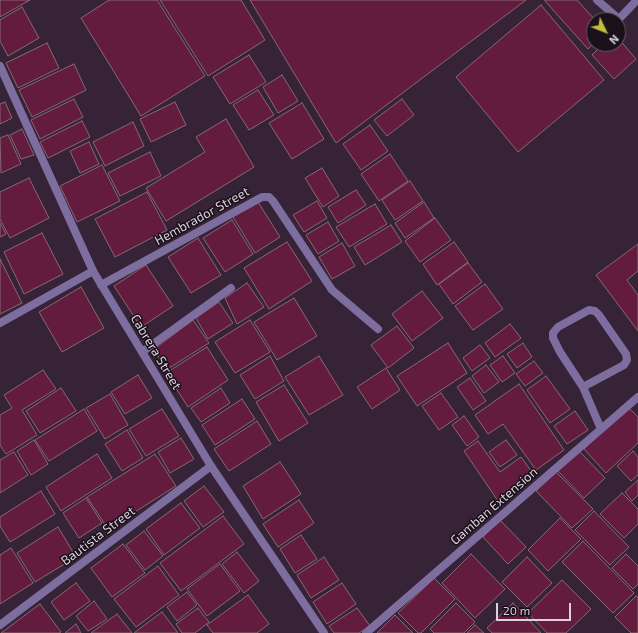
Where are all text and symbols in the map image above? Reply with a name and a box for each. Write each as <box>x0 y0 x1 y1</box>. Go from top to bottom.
north arrow <box>586 12 626 52</box>
text: N <box>607 32 622 47</box>
street label: Hembrador Street <box>152 184 252 248</box>
street label: Cabrera Street <box>127 311 185 393</box>
street label: Gamban Extension <box>447 464 541 548</box>
street label: Bautista Street <box>58 503 138 569</box>
scale bar <box>498 595 573 621</box>
text: 20 m <box>503 603 530 617</box>

